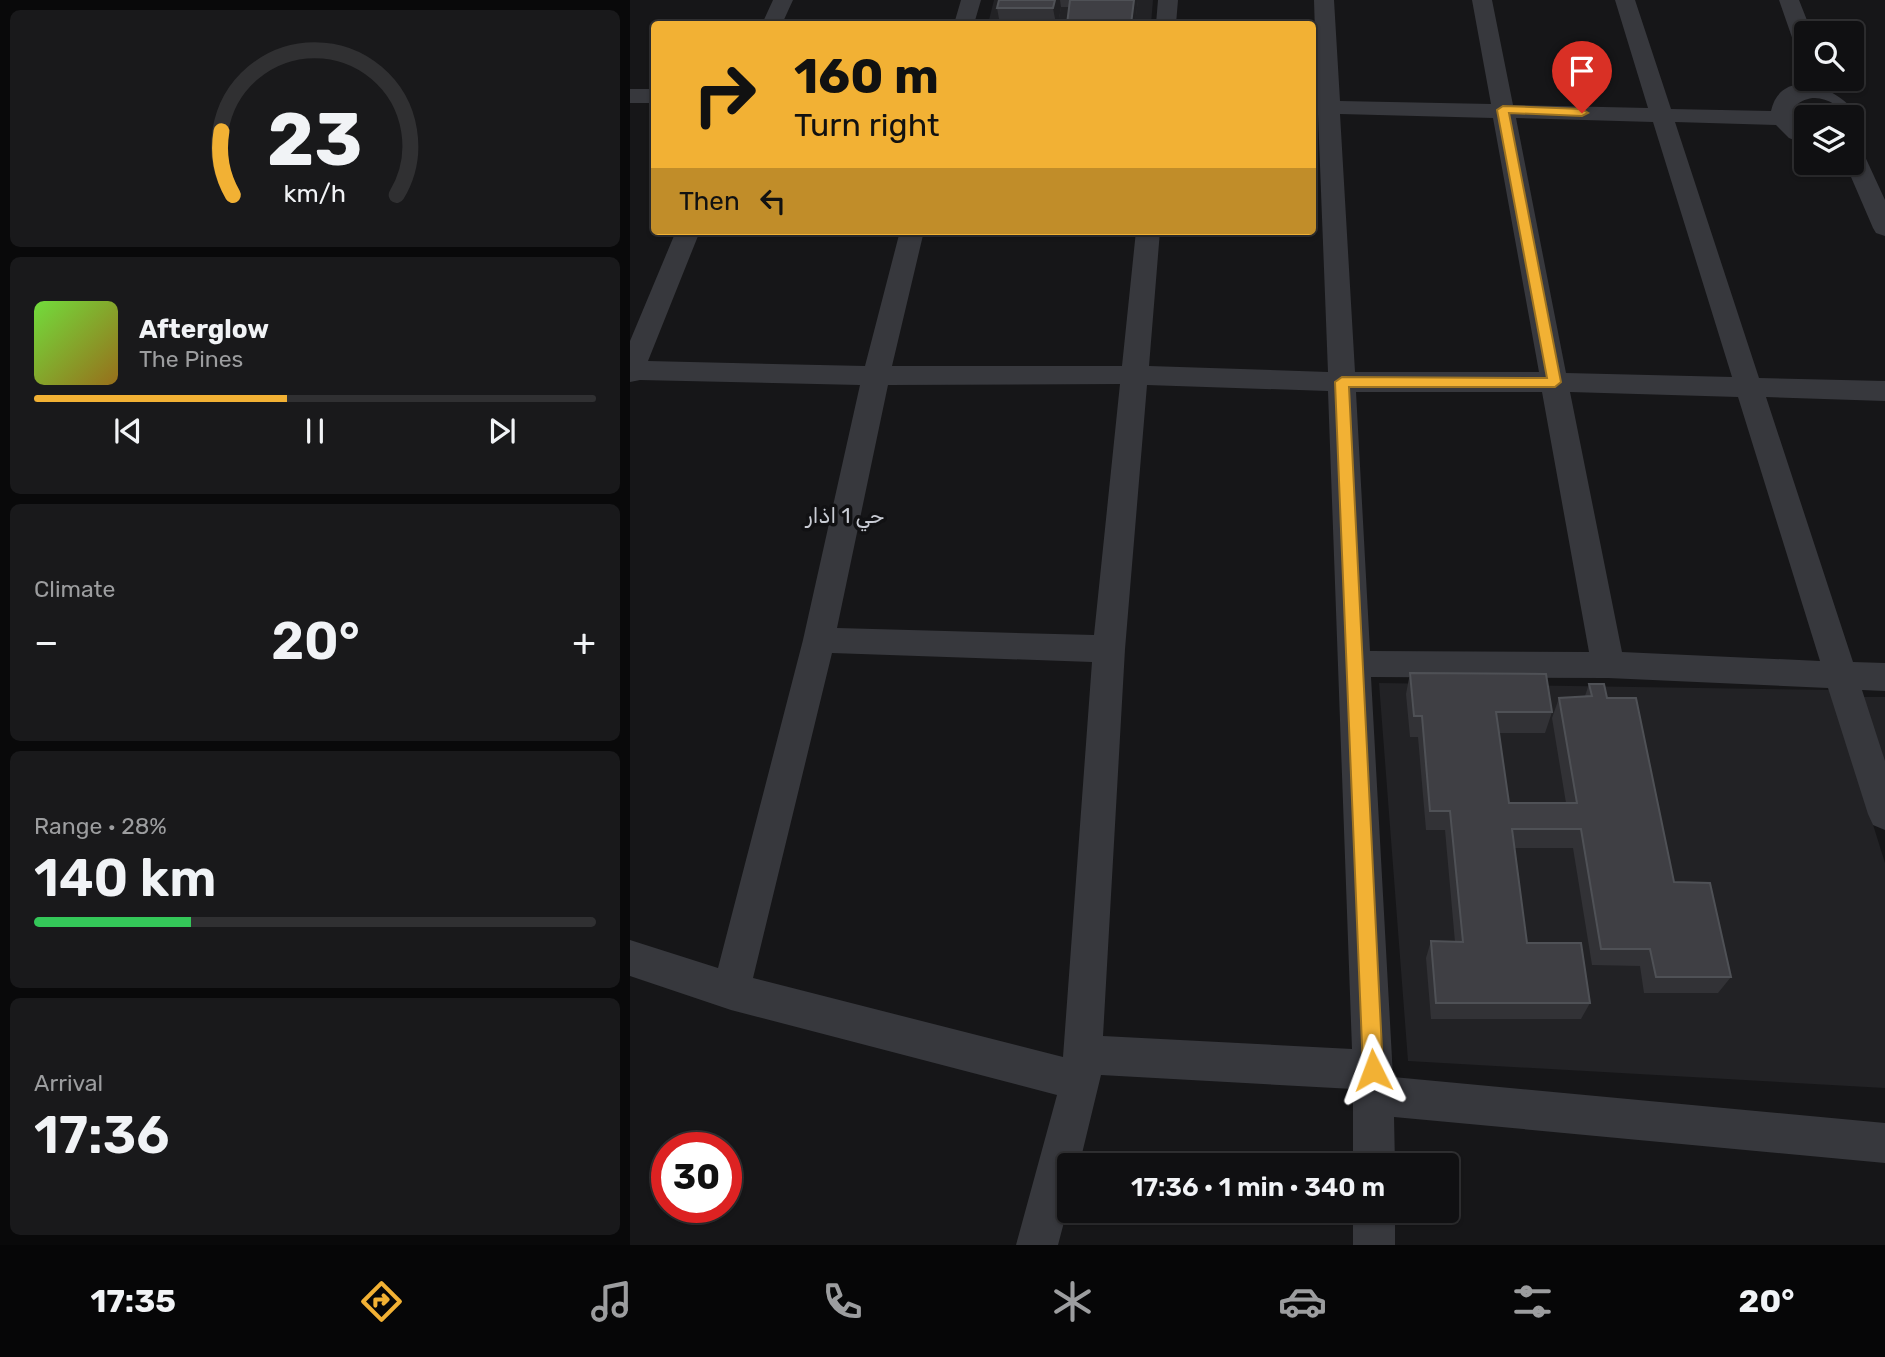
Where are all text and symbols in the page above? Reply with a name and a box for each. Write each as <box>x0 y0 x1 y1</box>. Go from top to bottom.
map controls <box>1794 21 1864 175</box>
button: search <box>1794 21 1864 91</box>
pin <box>1552 41 1612 113</box>
text: 160 m <box>794 47 939 105</box>
icon: right <box>679 49 770 140</box>
icon: arrive <box>1563 52 1601 90</box>
text: 23 <box>267 97 363 183</box>
button: layers <box>1794 105 1864 175</box>
text: Turn right <box>794 106 939 144</box>
text: km/h <box>284 178 346 207</box>
icon: left <box>754 182 792 220</box>
text: Then <box>679 186 740 217</box>
text: Afterglow <box>139 314 269 345</box>
text: The Pines <box>139 345 243 373</box>
icon: previous <box>109 412 147 450</box>
icon: pause <box>296 412 334 450</box>
icon: next <box>483 412 521 450</box>
district label: حي 1 اذار <box>804 503 884 532</box>
text: Climate <box>34 575 115 603</box>
text: 20° <box>271 610 360 672</box>
text: − <box>34 619 59 665</box>
text: + <box>572 619 596 665</box>
text: Range · 28% <box>34 812 167 840</box>
text: 140 km <box>34 847 217 909</box>
position arrow <box>1336 1033 1410 1107</box>
text: Arrival <box>34 1069 103 1097</box>
text: 17:36 <box>34 1104 169 1166</box>
speed limit sign: 30 <box>651 1132 742 1223</box>
text: 17:36 · 1 min · 340 m <box>1131 1172 1385 1203</box>
icon: directions <box>357 1277 406 1326</box>
icon: music <box>587 1277 636 1326</box>
icon: phone <box>818 1277 867 1326</box>
icon: climate <box>1048 1277 1097 1326</box>
icon: car <box>1278 1277 1327 1326</box>
icon: filters <box>1508 1277 1557 1326</box>
text: 17:35 <box>91 1282 176 1320</box>
text: 20° <box>1739 1282 1794 1320</box>

